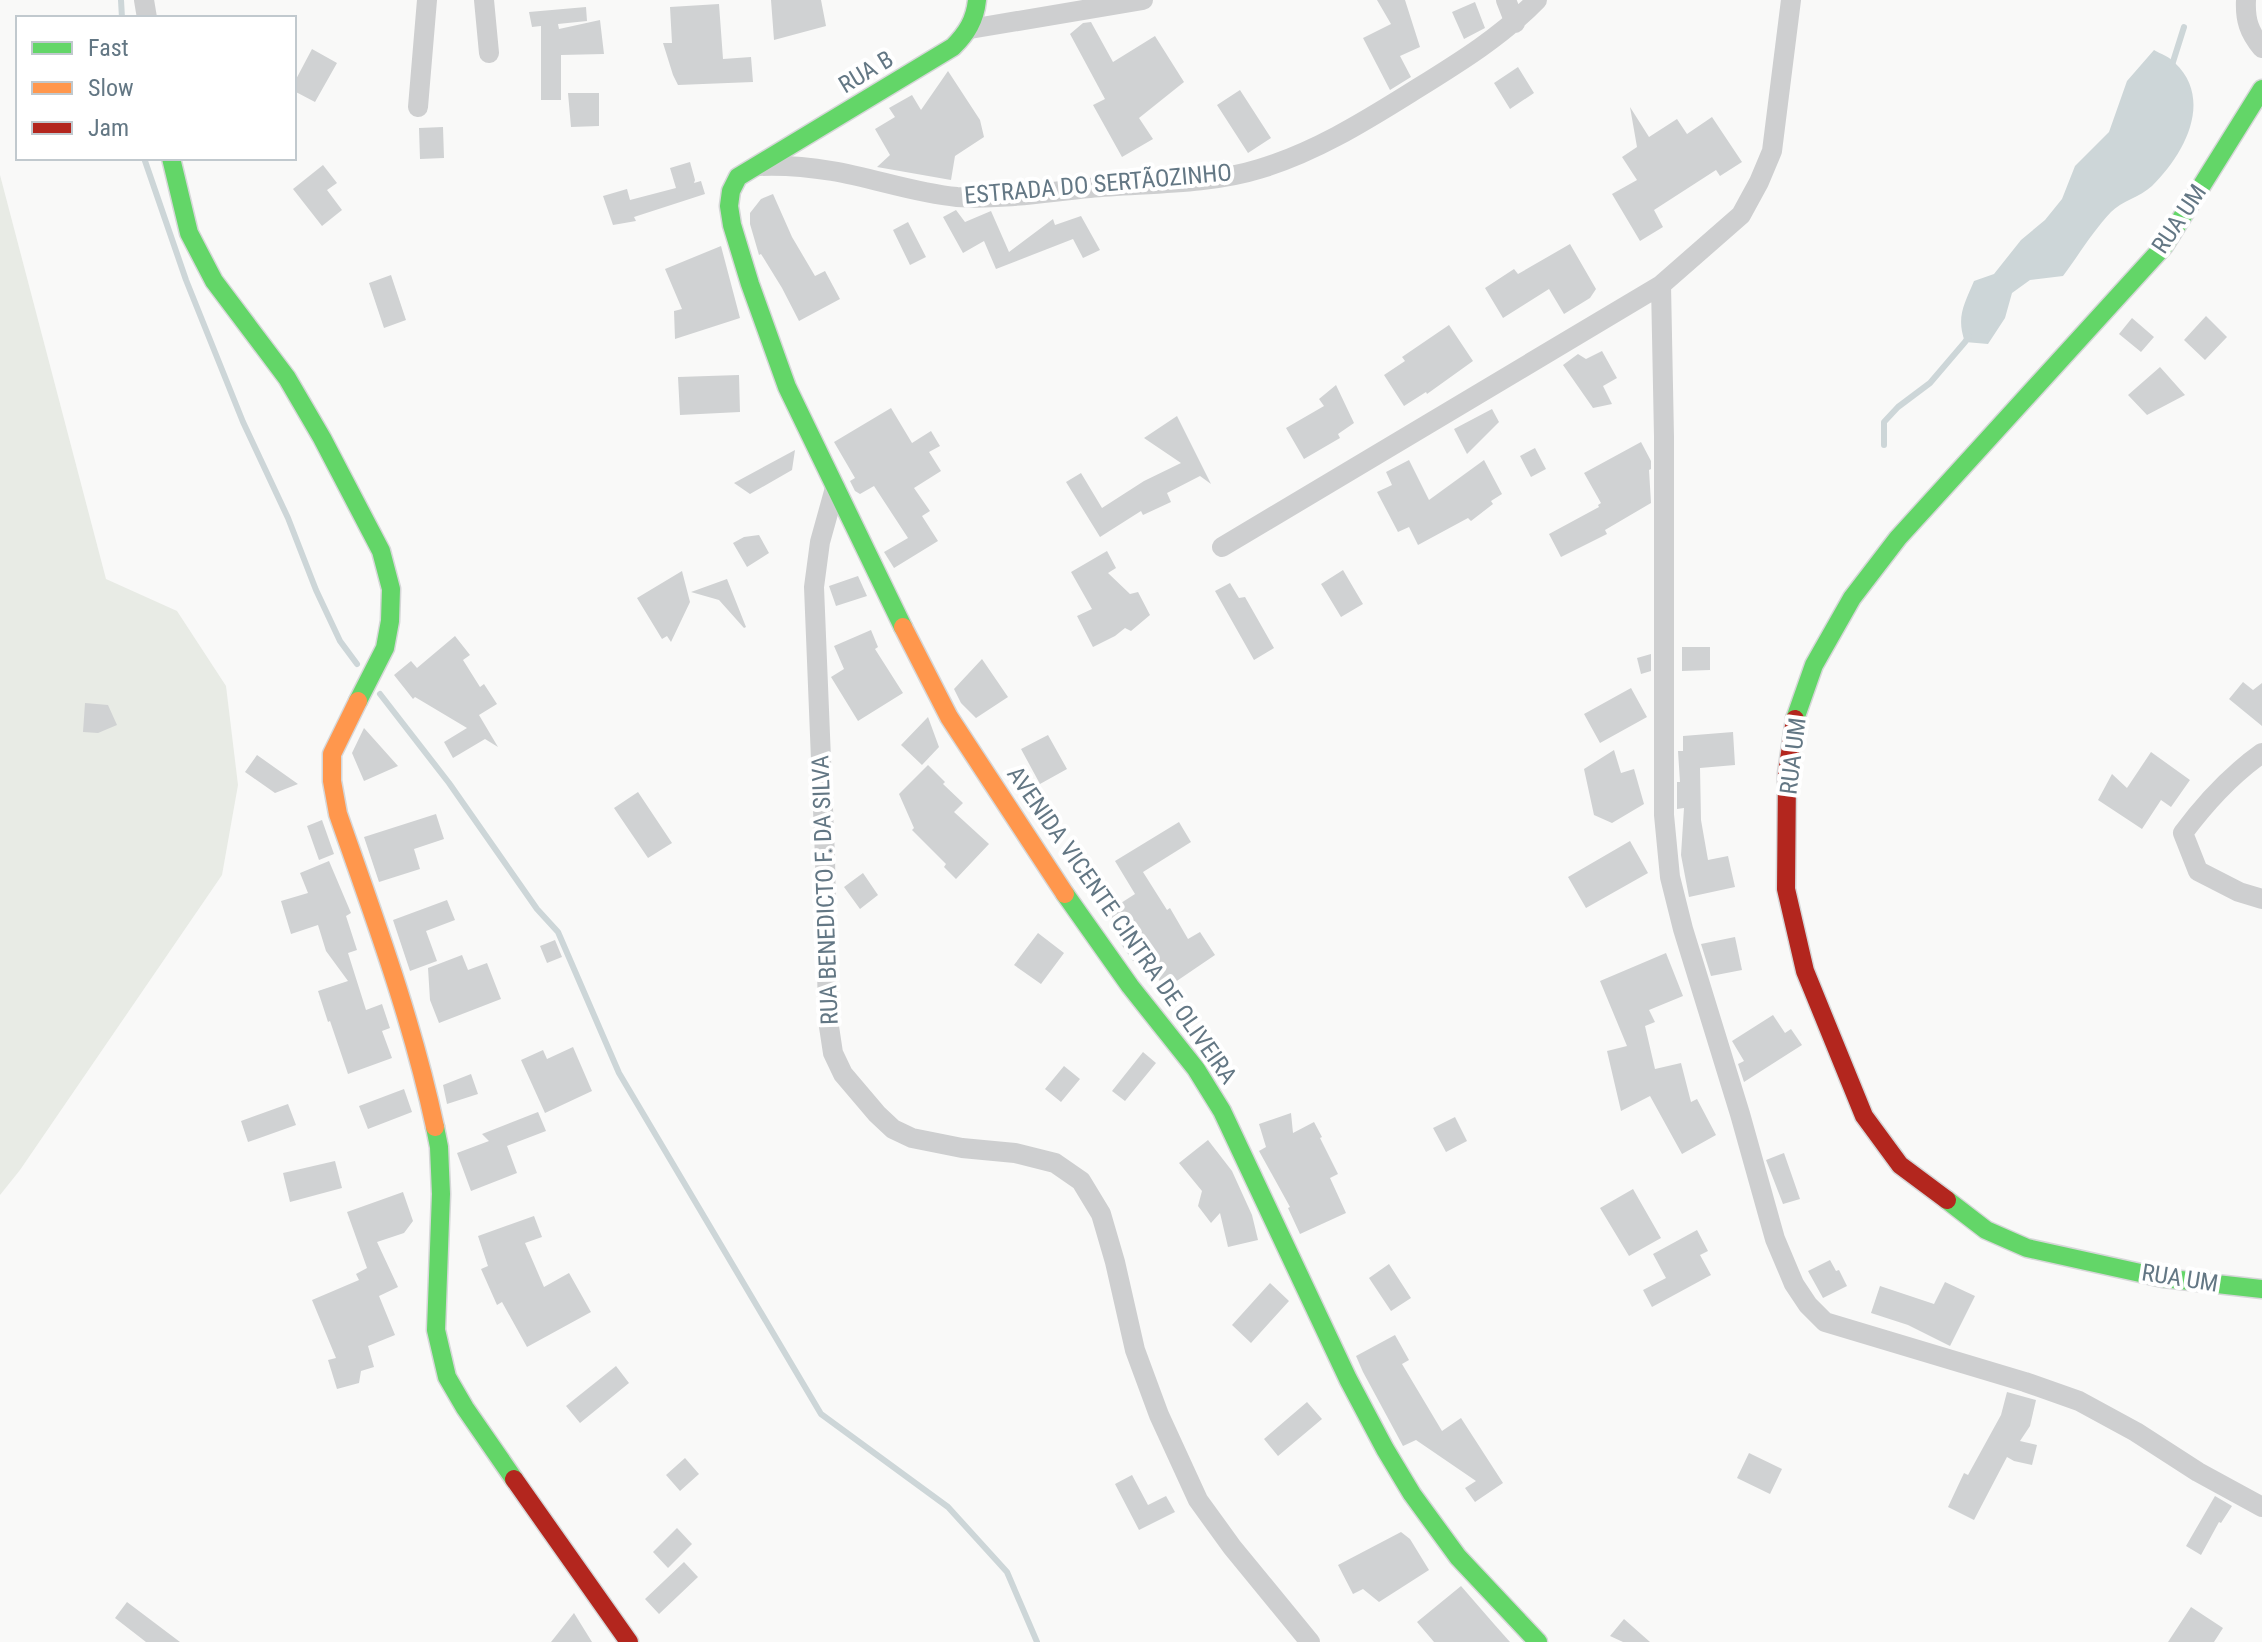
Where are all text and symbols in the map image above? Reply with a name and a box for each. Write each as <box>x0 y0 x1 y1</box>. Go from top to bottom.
legend <box>16 16 296 160</box>
text: Fast <box>88 34 129 62</box>
street label: RUA B <box>834 45 898 99</box>
text: Slow <box>88 74 134 102</box>
text: Jam <box>88 114 129 142</box>
street label: ESTRADA DO SERTÃOZINHO <box>963 158 1233 210</box>
street label: RUA UM <box>2146 179 2212 259</box>
street label: RUA UM <box>1774 716 1812 796</box>
street label: RUA BENEDICTO F. DA SILVA <box>806 755 844 1025</box>
street label: AVENIDA VICENTE CINTRA DE OLIVEIRA <box>1001 761 1243 1089</box>
street label: RUA UM <box>2140 1258 2220 1298</box>

